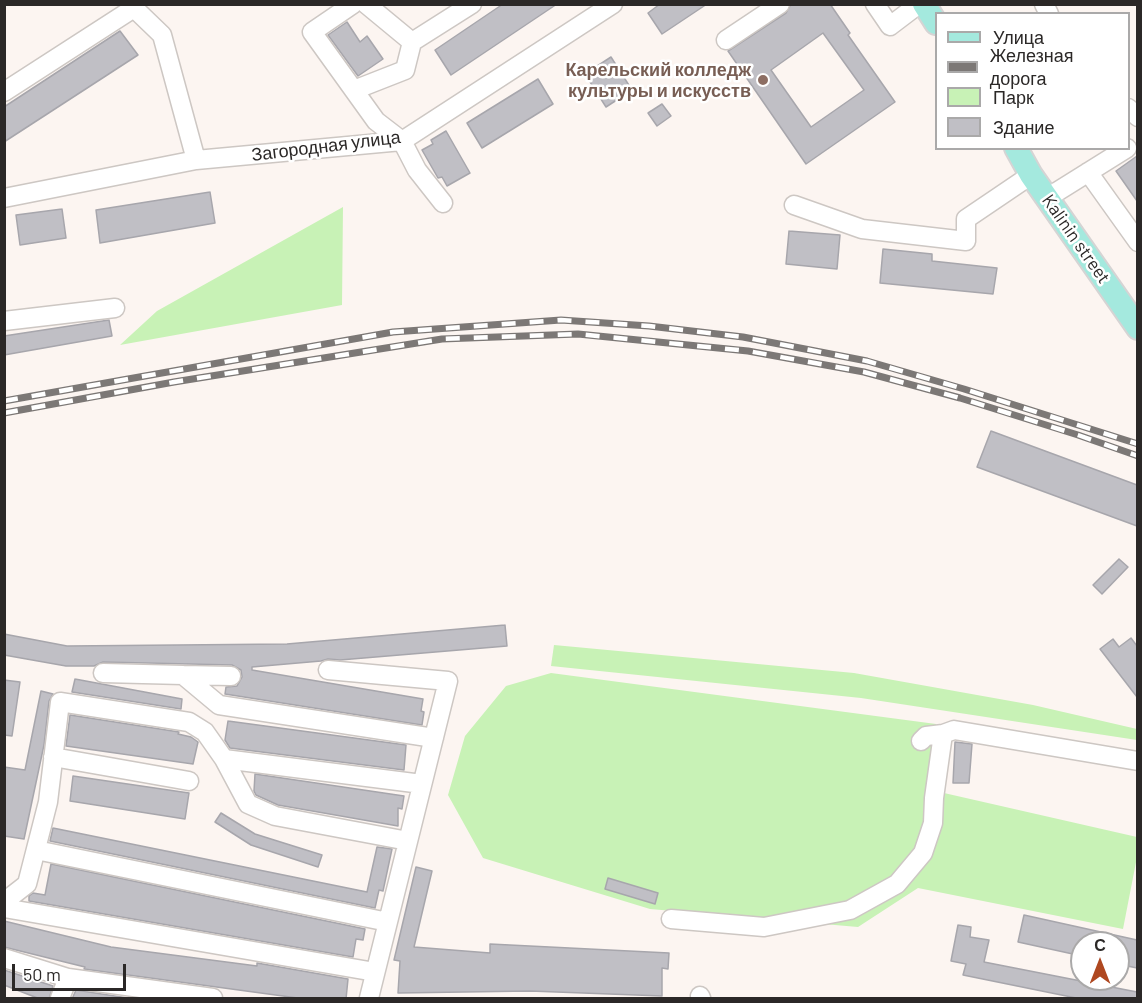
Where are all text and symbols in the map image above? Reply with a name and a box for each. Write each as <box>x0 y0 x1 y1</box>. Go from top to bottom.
legend <box>935 12 1130 150</box>
text: Улица <box>993 26 1044 48</box>
text: Железная дорога <box>990 44 1074 89</box>
place label: Карельский колледж культуры и искусств <box>565 59 751 101</box>
marker: Карельский колледж культуры и искусств <box>756 73 770 87</box>
text: Парк <box>993 86 1034 108</box>
text: Здание <box>993 116 1054 138</box>
street label: Загородная улица <box>250 126 402 166</box>
street label: Kalinin street <box>1037 190 1115 288</box>
north arrow <box>1070 931 1130 991</box>
text: С <box>1094 935 1106 954</box>
scale bar <box>15 952 129 990</box>
text: 50 m <box>23 963 61 985</box>

